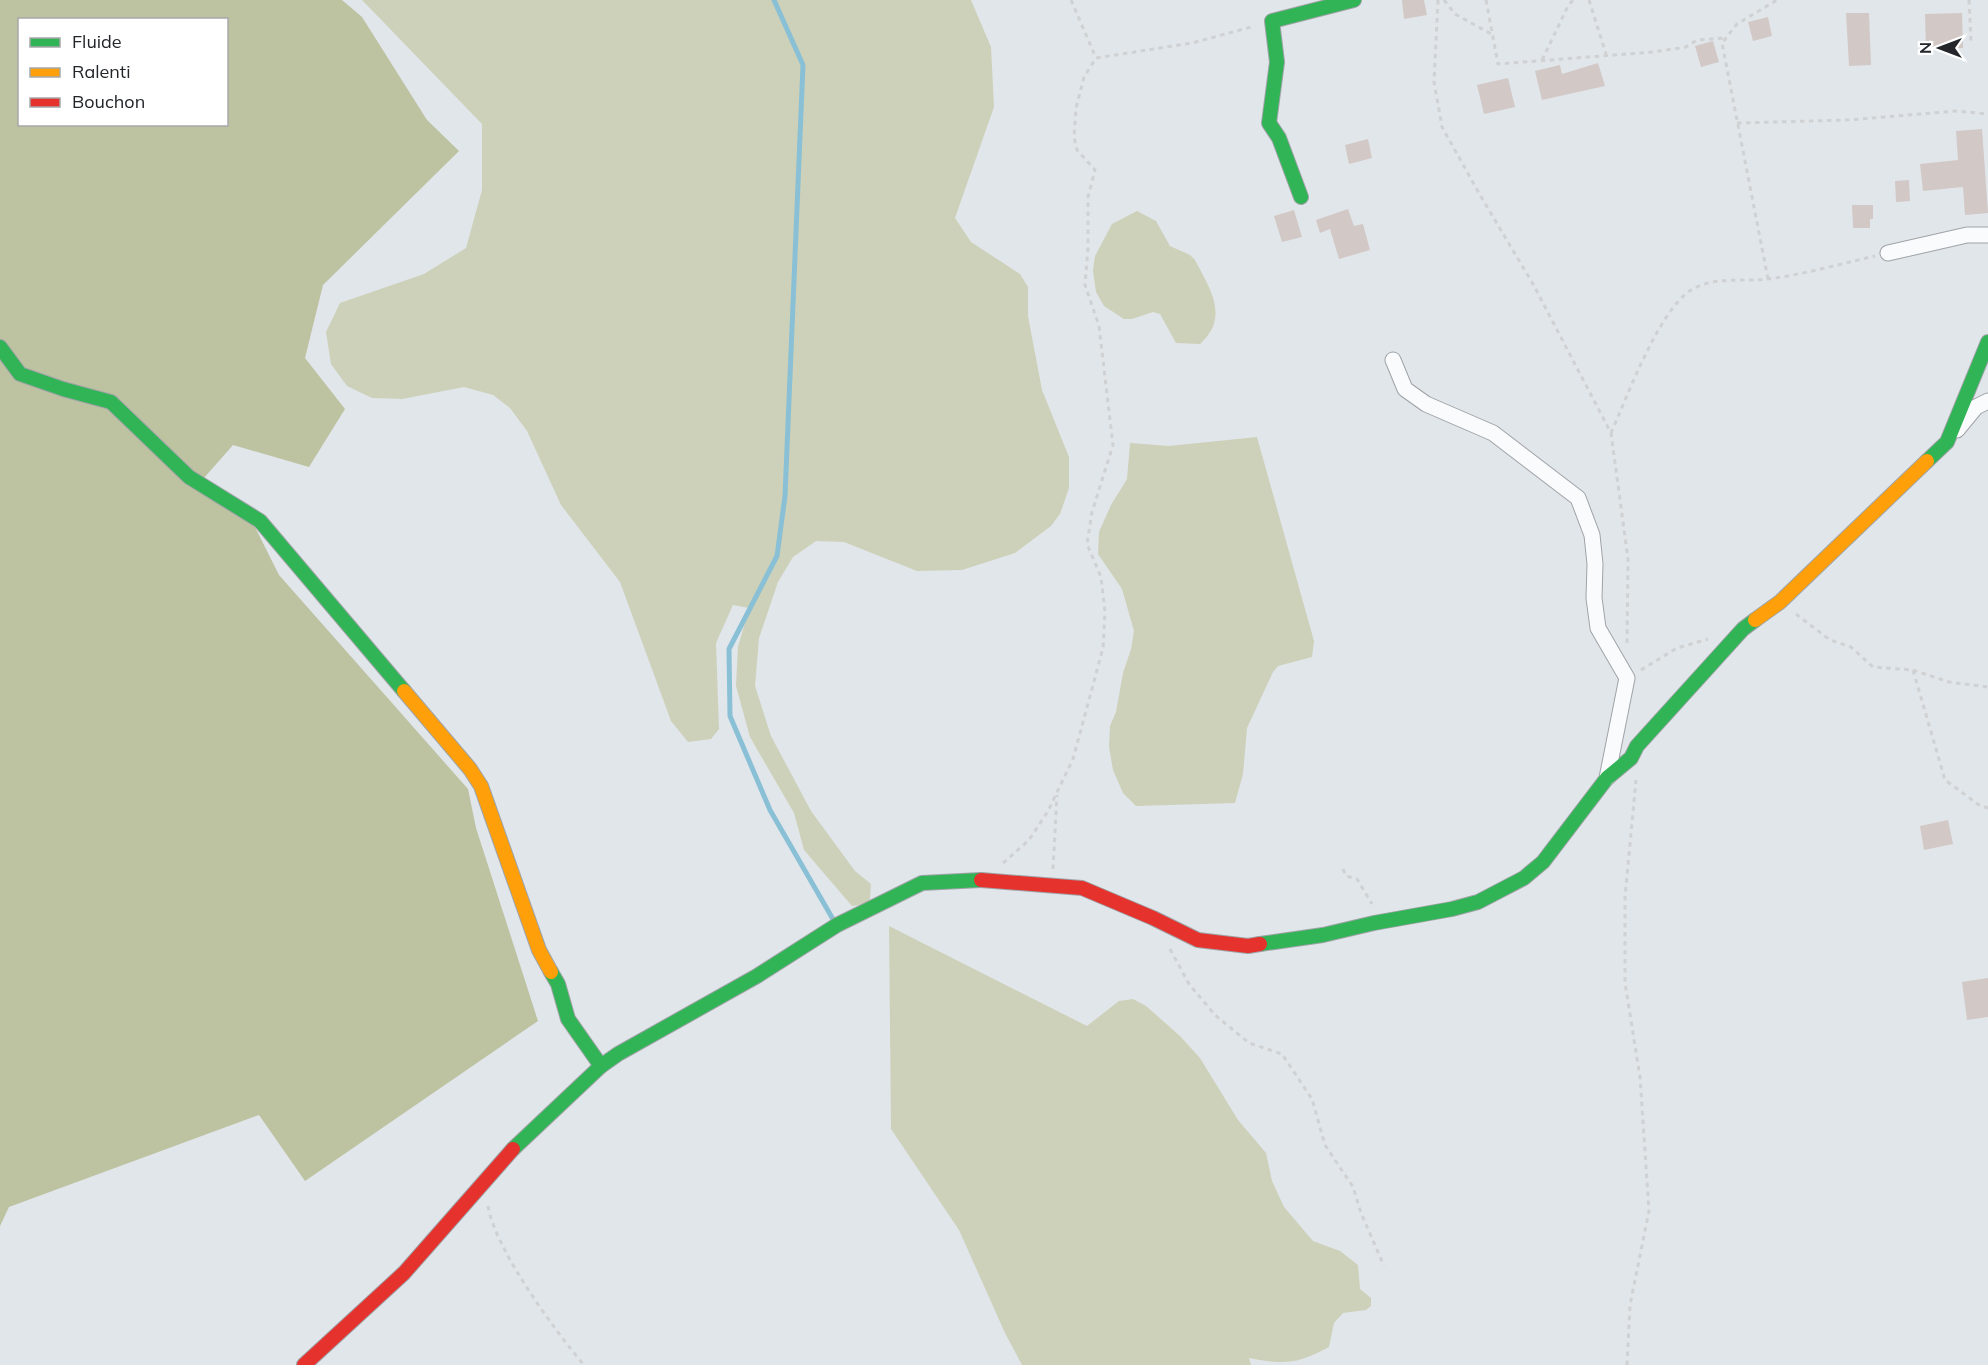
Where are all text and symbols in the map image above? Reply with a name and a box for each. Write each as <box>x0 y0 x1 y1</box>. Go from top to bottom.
legend <box>18 18 228 126</box>
north arrow <box>1910 18 1970 78</box>
text: Fluide <box>72 30 122 53</box>
text: N <box>1915 42 1935 54</box>
text: Ralenti <box>72 60 130 83</box>
text: Bouchon <box>72 90 145 113</box>

